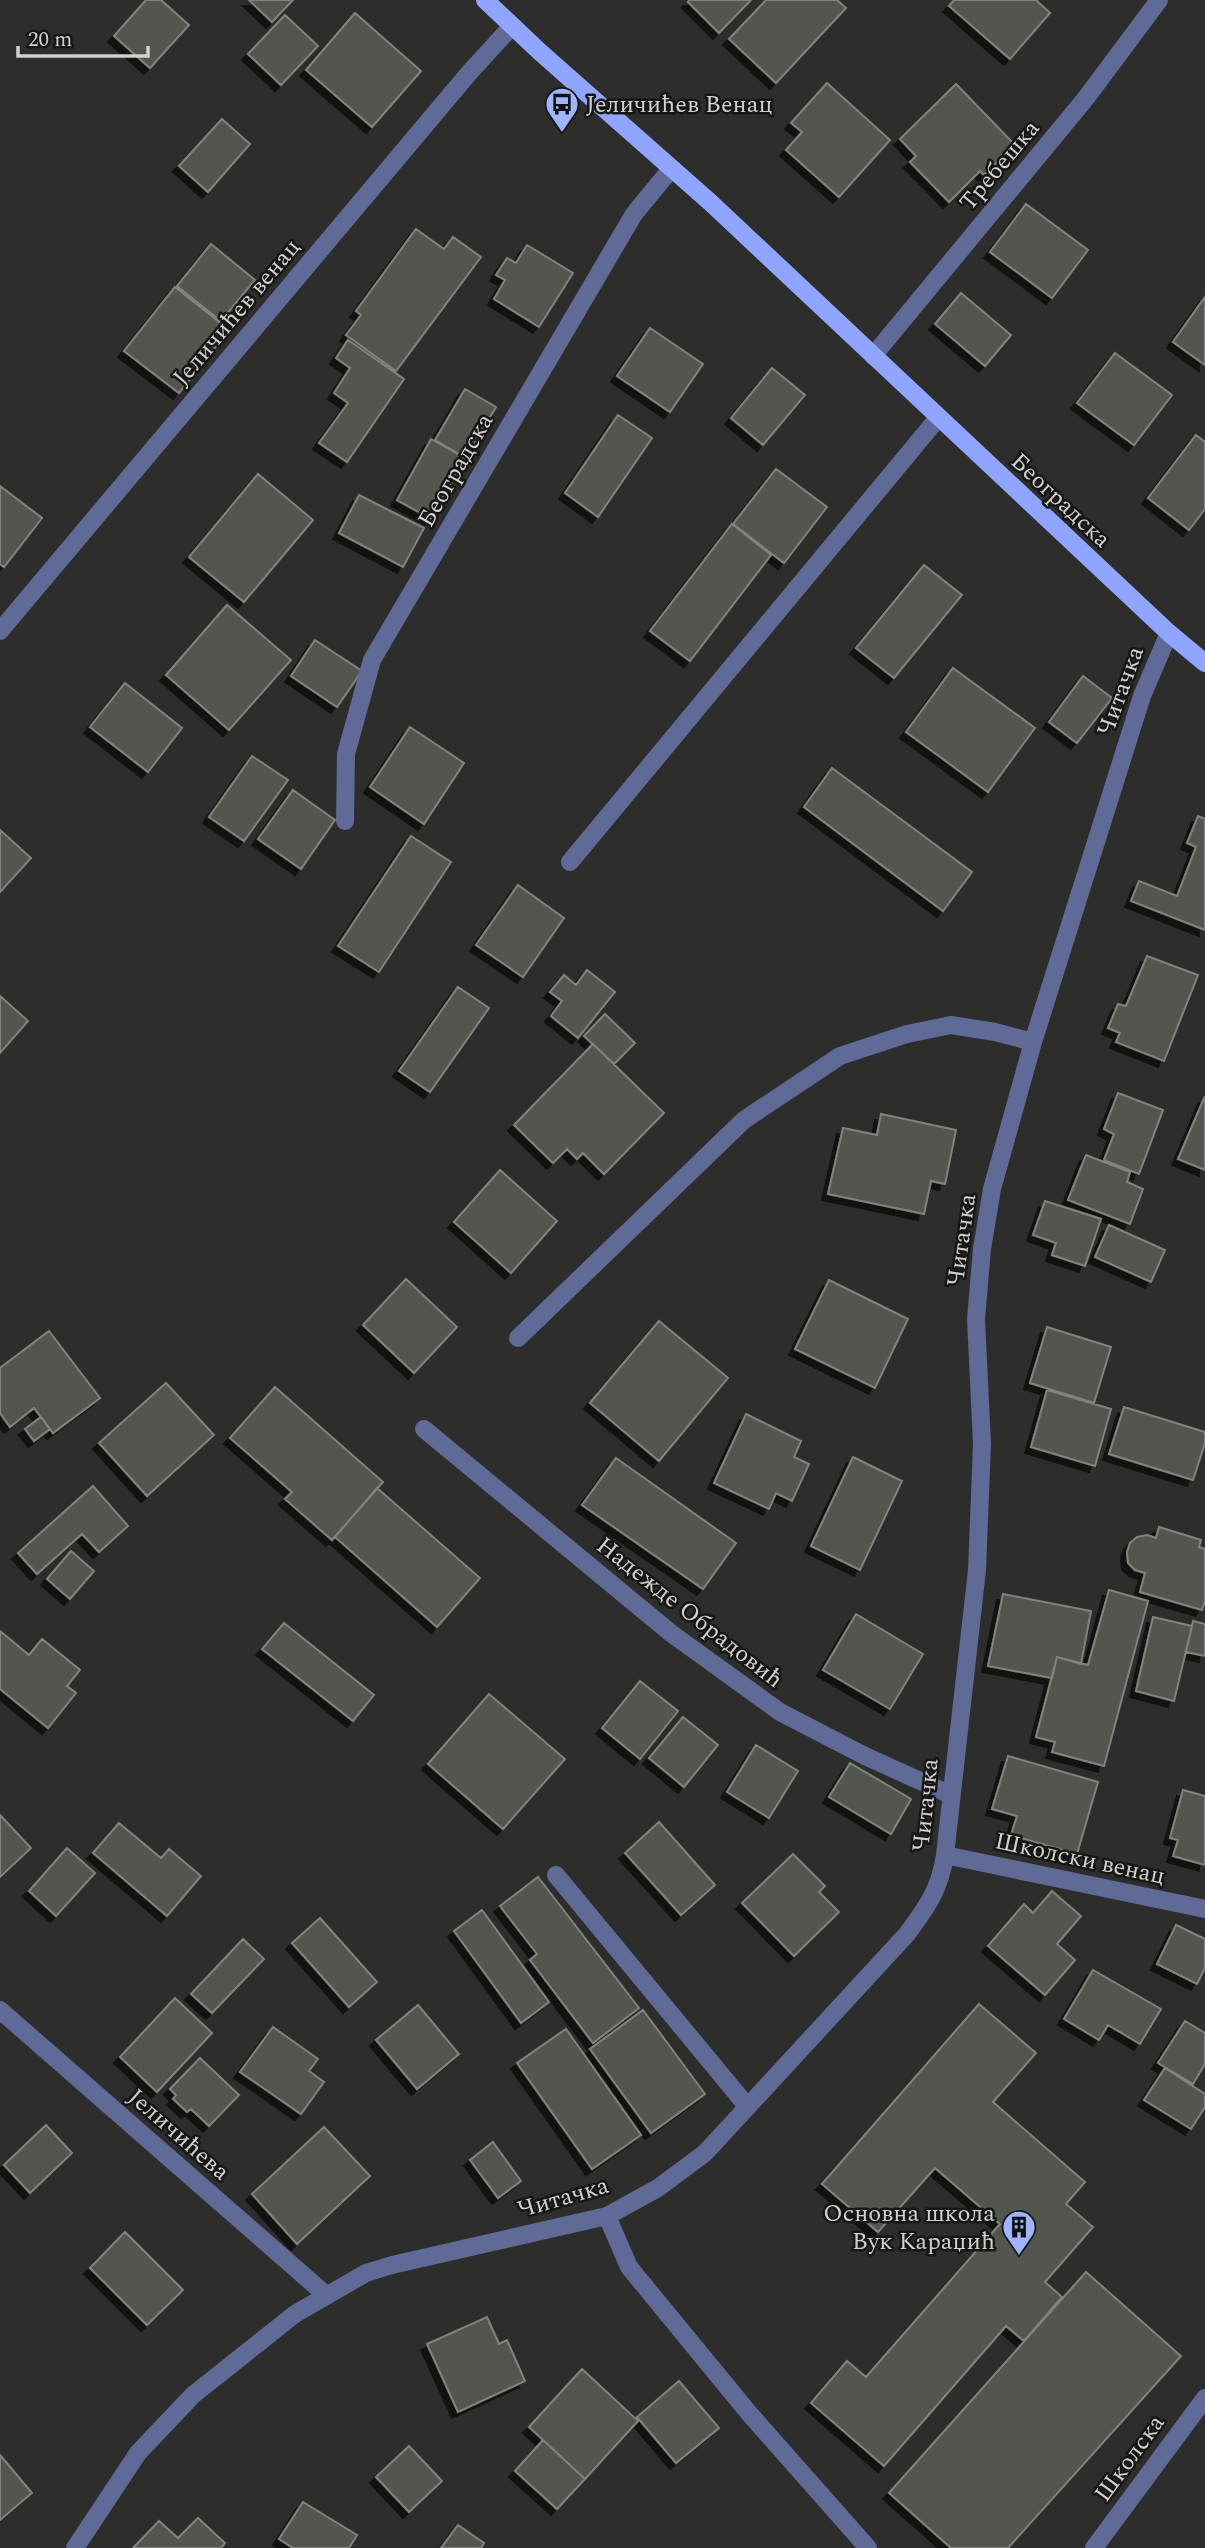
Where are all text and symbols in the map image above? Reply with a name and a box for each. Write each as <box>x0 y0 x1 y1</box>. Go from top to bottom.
scale bar <box>18 14 147 58</box>
text: 20 m <box>28 24 72 56</box>
bus stop icon: Јеличићев Венац <box>543 85 581 134</box>
place label: Јеличићев Венац <box>586 87 773 123</box>
street label: Требешка <box>951 112 1049 219</box>
street label: Јеличићев венац <box>164 231 309 394</box>
street label: Београдска <box>409 407 503 534</box>
street label: Београдска <box>1002 445 1119 557</box>
street label: Читачка <box>1088 641 1154 741</box>
street label: Читачка <box>938 1191 986 1289</box>
street label: Надежде Обрадовић <box>588 1528 791 1697</box>
street label: Читачка <box>903 1757 949 1853</box>
street label: Школски венац <box>991 1823 1168 1895</box>
street label: Јеличићева <box>119 2080 238 2190</box>
street label: Читачка <box>513 2168 613 2228</box>
place label: Основна школа Вук Караџић <box>823 2196 995 2260</box>
building icon: Основна школа Вук Караџић <box>1000 2208 1038 2257</box>
street label: Школска <box>1086 2407 1174 2510</box>

